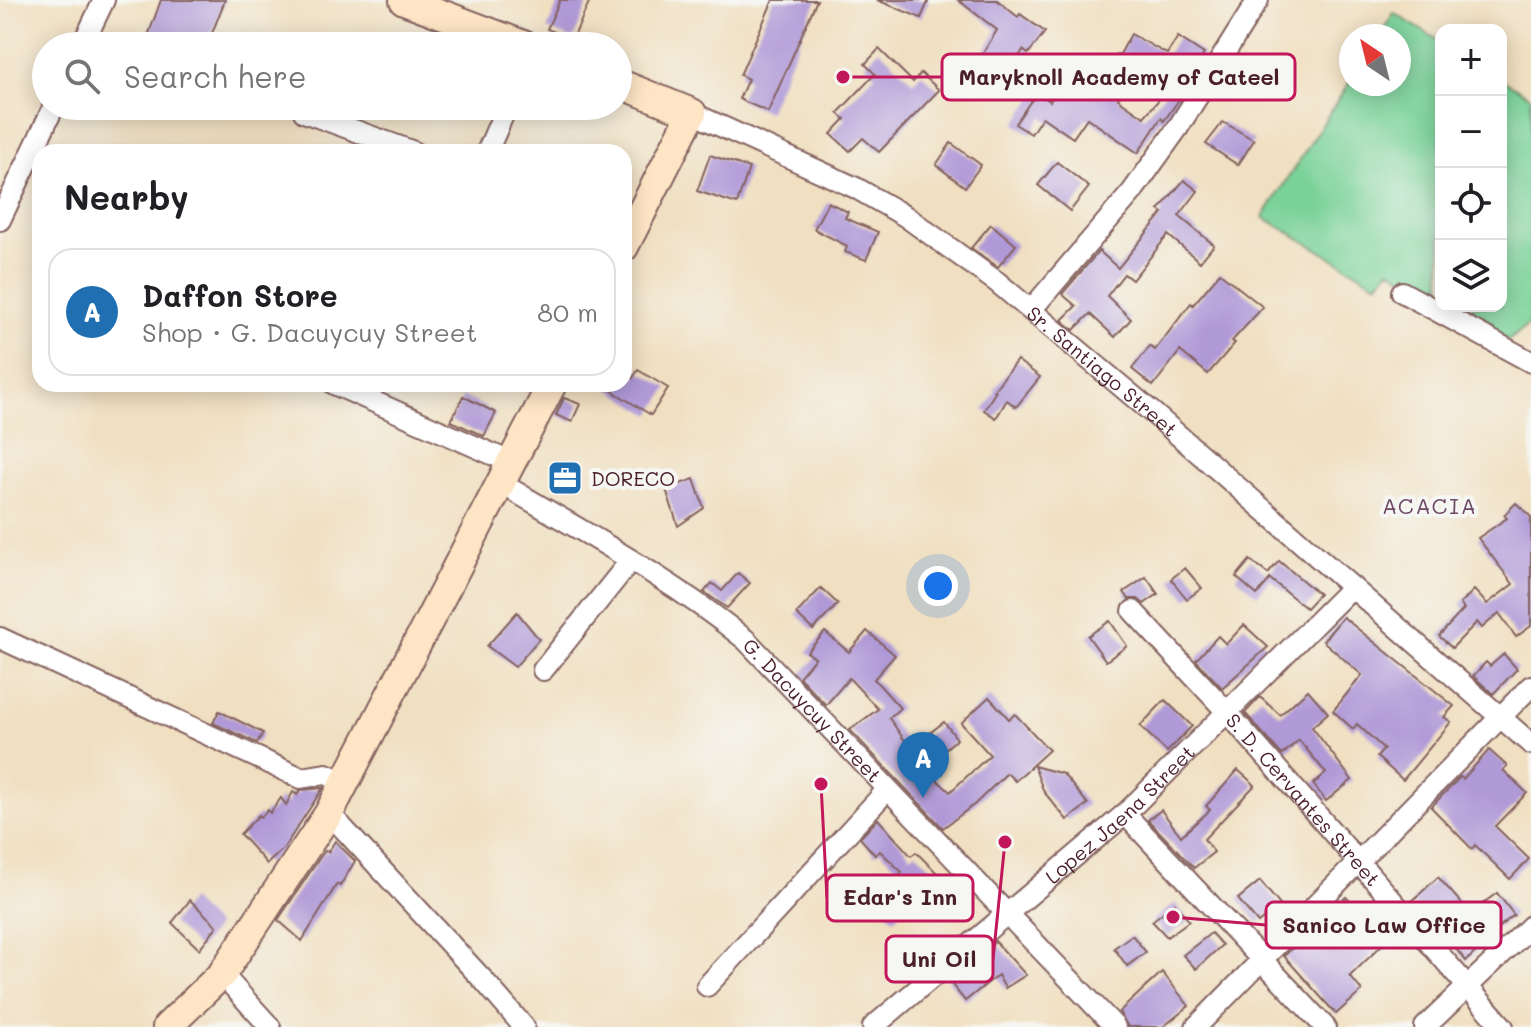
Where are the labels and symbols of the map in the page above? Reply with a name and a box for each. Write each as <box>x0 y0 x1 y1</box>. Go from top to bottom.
north arrow <box>1339 24 1411 96</box>
callout: Maryknoll Academy of Cateel <box>942 54 1295 100</box>
text: Maryknoll Academy of Cateel <box>958 62 1280 91</box>
street label: Sr. Santiago Street <box>1022 300 1183 442</box>
office icon: DORECO <box>546 459 584 497</box>
place label: DORECO <box>591 465 675 491</box>
district label: ACACIA <box>1382 491 1478 520</box>
your location <box>918 566 958 606</box>
street label: G. Dacuycuy Street <box>738 632 887 787</box>
street label: S. D. Cervantes Street <box>1221 707 1386 891</box>
pin: A <box>897 732 949 798</box>
street label: Lopez Jaena Street <box>1039 739 1200 889</box>
callout: Edar's Inn <box>827 875 973 921</box>
text: Edar's Inn <box>843 882 957 911</box>
callout: Sanico Law Office <box>1266 902 1501 948</box>
text: Sanico Law Office <box>1282 910 1486 939</box>
callout: Uni Oil <box>886 936 993 982</box>
text: Uni Oil <box>902 944 976 973</box>

